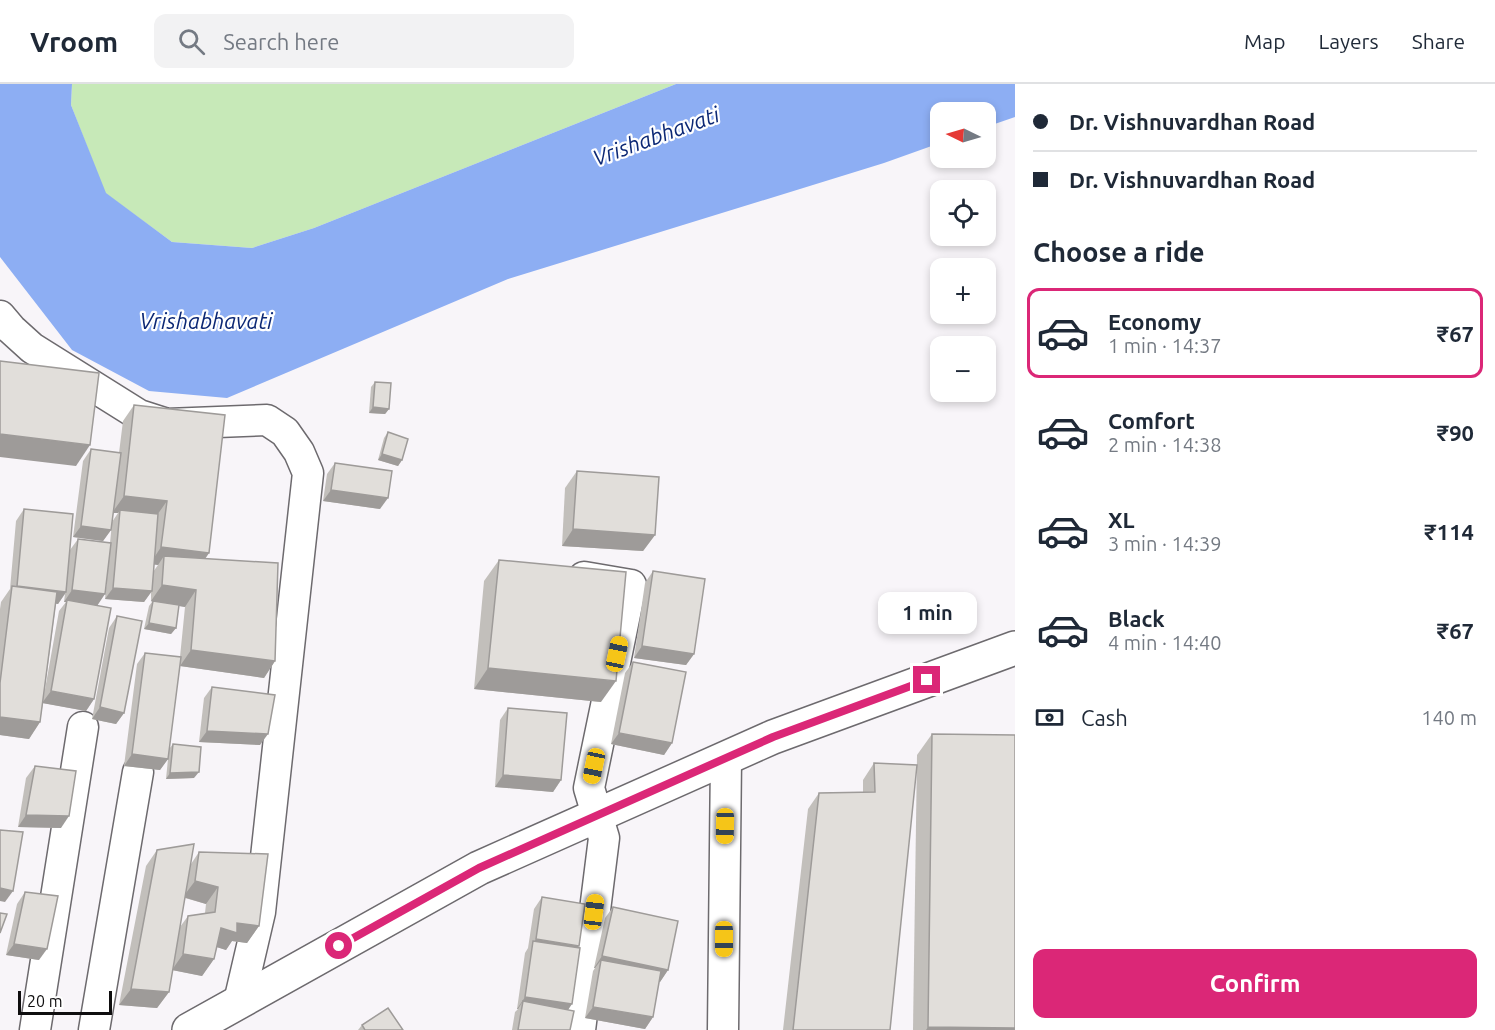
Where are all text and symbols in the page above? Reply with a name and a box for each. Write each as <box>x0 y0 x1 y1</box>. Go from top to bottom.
search box <box>154 14 574 68</box>
icon: search <box>175 25 208 58</box>
text: Vroom <box>30 26 118 57</box>
text: Search here <box>223 29 339 54</box>
text: Map <box>1244 29 1285 53</box>
text: Layers <box>1318 29 1379 53</box>
text: Share <box>1412 29 1465 53</box>
water label: Vrishabhavati <box>589 101 724 170</box>
north arrow <box>930 102 996 168</box>
map controls <box>930 102 996 402</box>
text: Dr. Vishnuvardhan Road <box>1069 109 1315 134</box>
text: Dr. Vishnuvardhan Road <box>1069 167 1315 192</box>
button: locate <box>930 180 996 246</box>
text: Choose a ride <box>1033 237 1205 267</box>
button: + <box>930 258 996 324</box>
icon: car <box>1036 306 1090 360</box>
water label: Vrishabhavati <box>139 308 274 333</box>
text: Economy <box>1108 309 1201 334</box>
text: ₹67 <box>1437 321 1474 346</box>
text: 1 min · 14:37 <box>1108 334 1222 357</box>
button: − <box>930 336 996 402</box>
icon: car <box>1036 405 1090 459</box>
text: Comfort <box>1108 408 1195 433</box>
text: ₹90 <box>1437 420 1474 445</box>
text: 2 min · 14:38 <box>1108 433 1222 456</box>
icon: car <box>1036 504 1090 558</box>
text: XL <box>1108 507 1135 532</box>
text: ₹114 <box>1424 519 1474 544</box>
text: 3 min · 14:39 <box>1108 532 1222 555</box>
callout: 1 min <box>878 593 976 635</box>
text: 1 min <box>902 601 953 624</box>
icon: car <box>1036 603 1090 657</box>
text: Black <box>1108 606 1165 631</box>
text: ₹67 <box>1437 618 1474 643</box>
text: 4 min · 14:40 <box>1108 631 1222 654</box>
car <box>604 635 630 673</box>
route end <box>913 666 940 693</box>
icon: cash <box>1033 701 1066 734</box>
text: Cash <box>1081 705 1128 730</box>
text: 140 m <box>1421 706 1477 729</box>
car <box>581 747 607 785</box>
car <box>716 808 734 844</box>
car <box>583 893 605 931</box>
car <box>715 921 733 957</box>
route start <box>325 932 352 959</box>
button: Confirm <box>1033 949 1477 1018</box>
scale bar <box>18 988 112 1016</box>
text: 20 m <box>27 992 63 1010</box>

